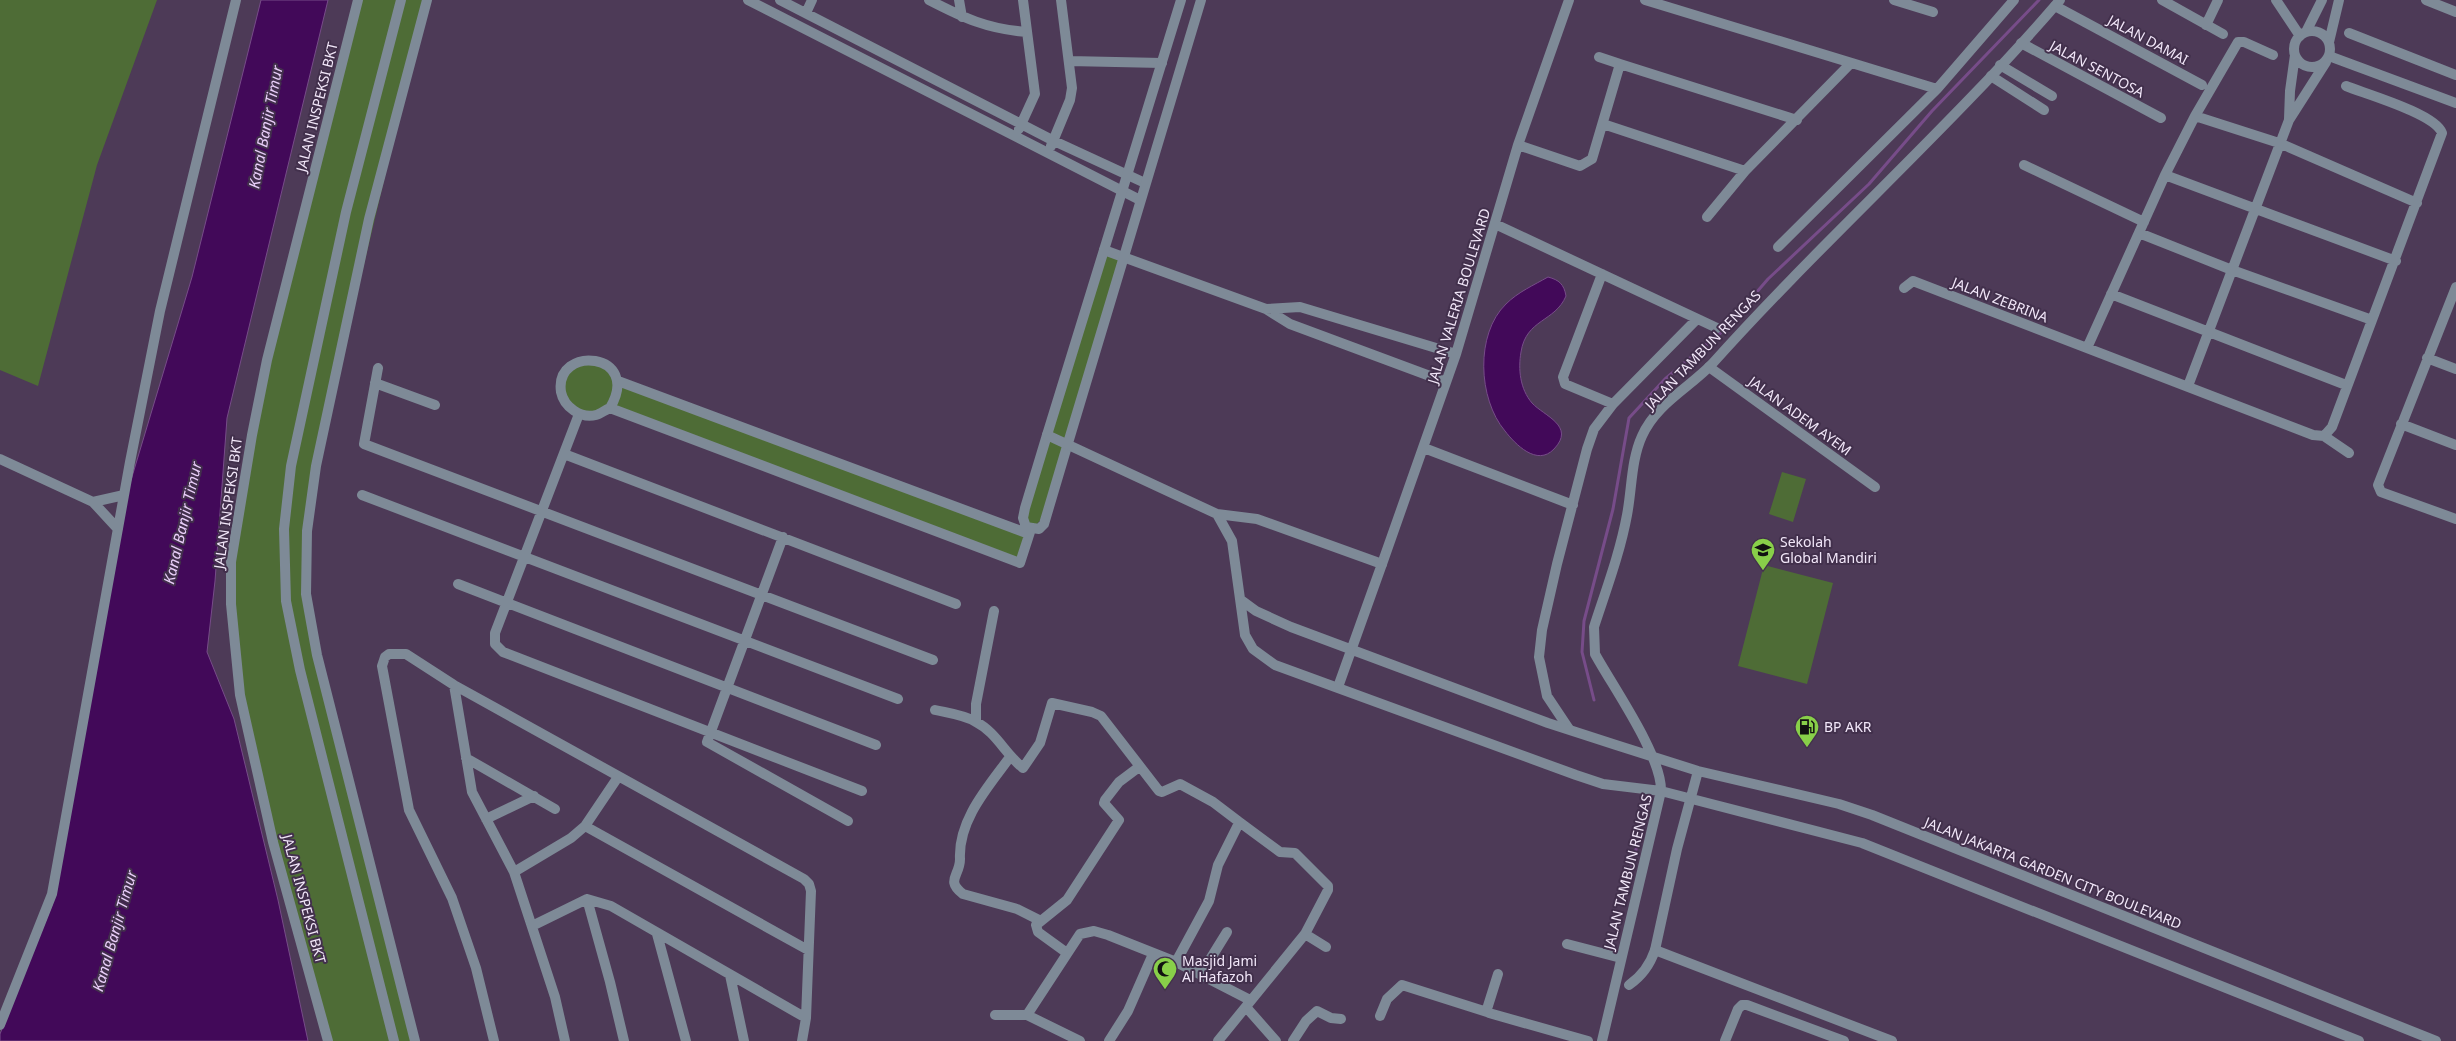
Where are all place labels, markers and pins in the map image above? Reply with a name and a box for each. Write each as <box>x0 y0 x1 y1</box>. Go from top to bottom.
place label: Sekolah Global Mandiri <box>1780 532 1877 567</box>
school or university icon: Sekolah Global Mandiri <box>1750 537 1776 571</box>
fuel station icon: BP AKR <box>1794 714 1820 748</box>
place label: BP AKR <box>1824 717 1872 736</box>
place label: Masjid Jami Al Hafazoh <box>1182 951 1257 986</box>
mosque icon: Masjid Jami Al Hafazoh <box>1152 956 1178 990</box>

